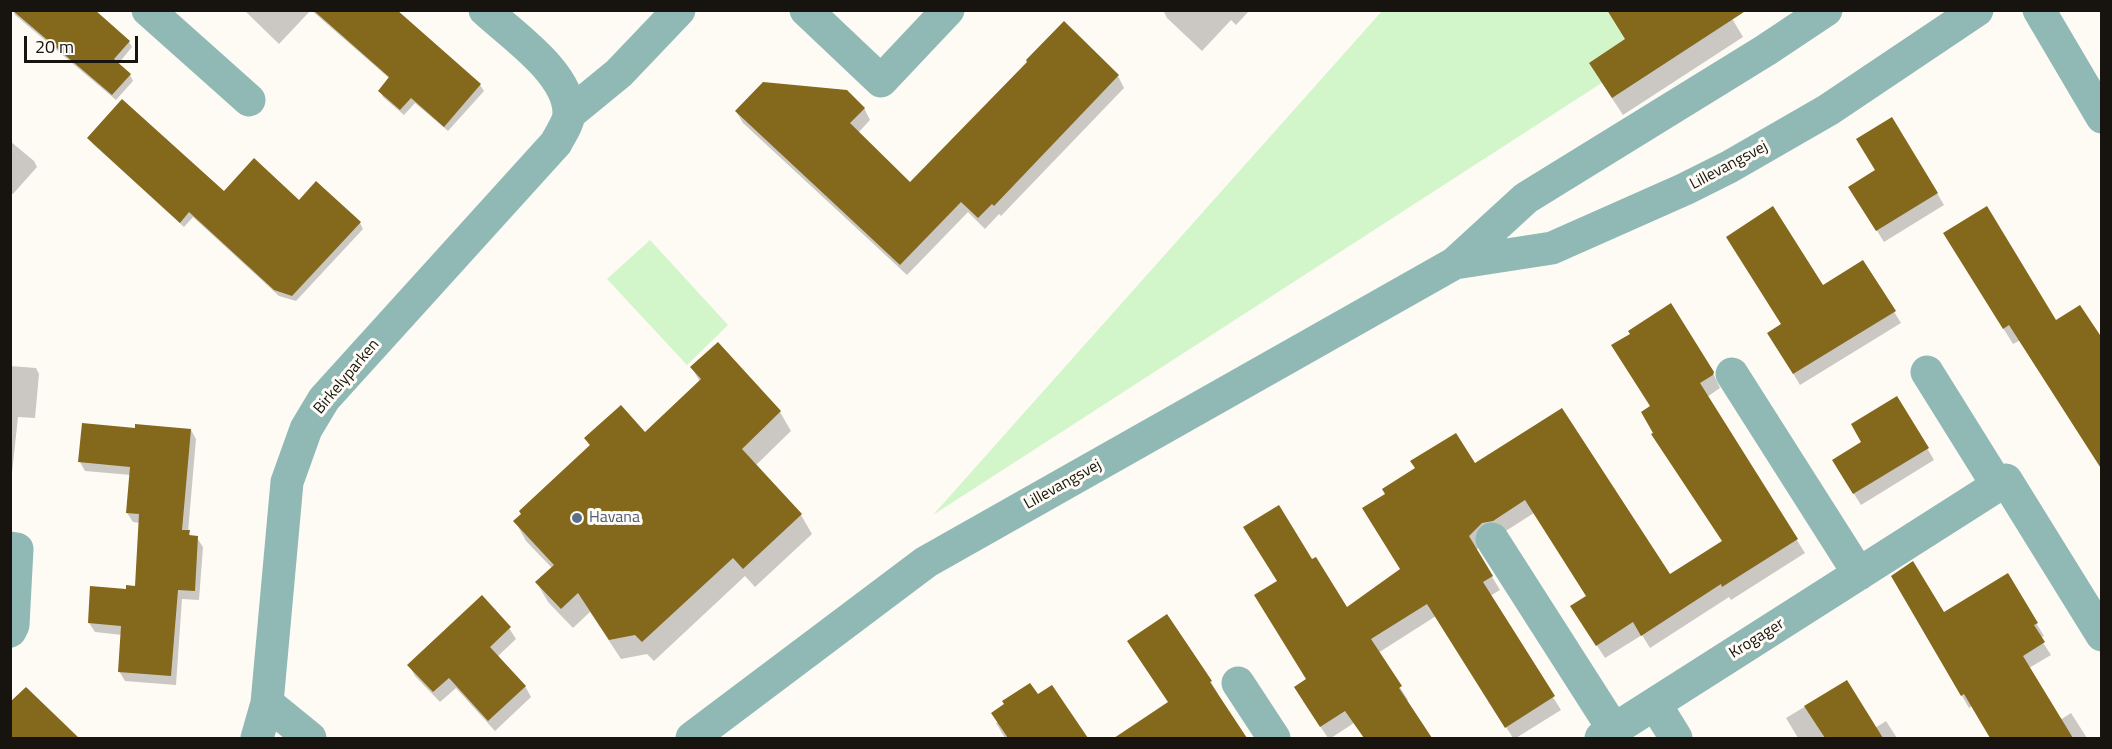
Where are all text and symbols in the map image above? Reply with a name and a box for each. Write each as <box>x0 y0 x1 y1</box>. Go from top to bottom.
scale bar <box>27 24 141 62</box>
text: 20 m <box>35 33 74 60</box>
street label: Lillevangsvej <box>1687 137 1771 195</box>
street label: Birkelyparken <box>310 336 384 418</box>
street label: Lillevangsvej <box>1021 456 1105 514</box>
place label: Havana <box>589 508 640 528</box>
marker: Havana <box>570 511 584 525</box>
street label: Krogager <box>1726 615 1788 663</box>

